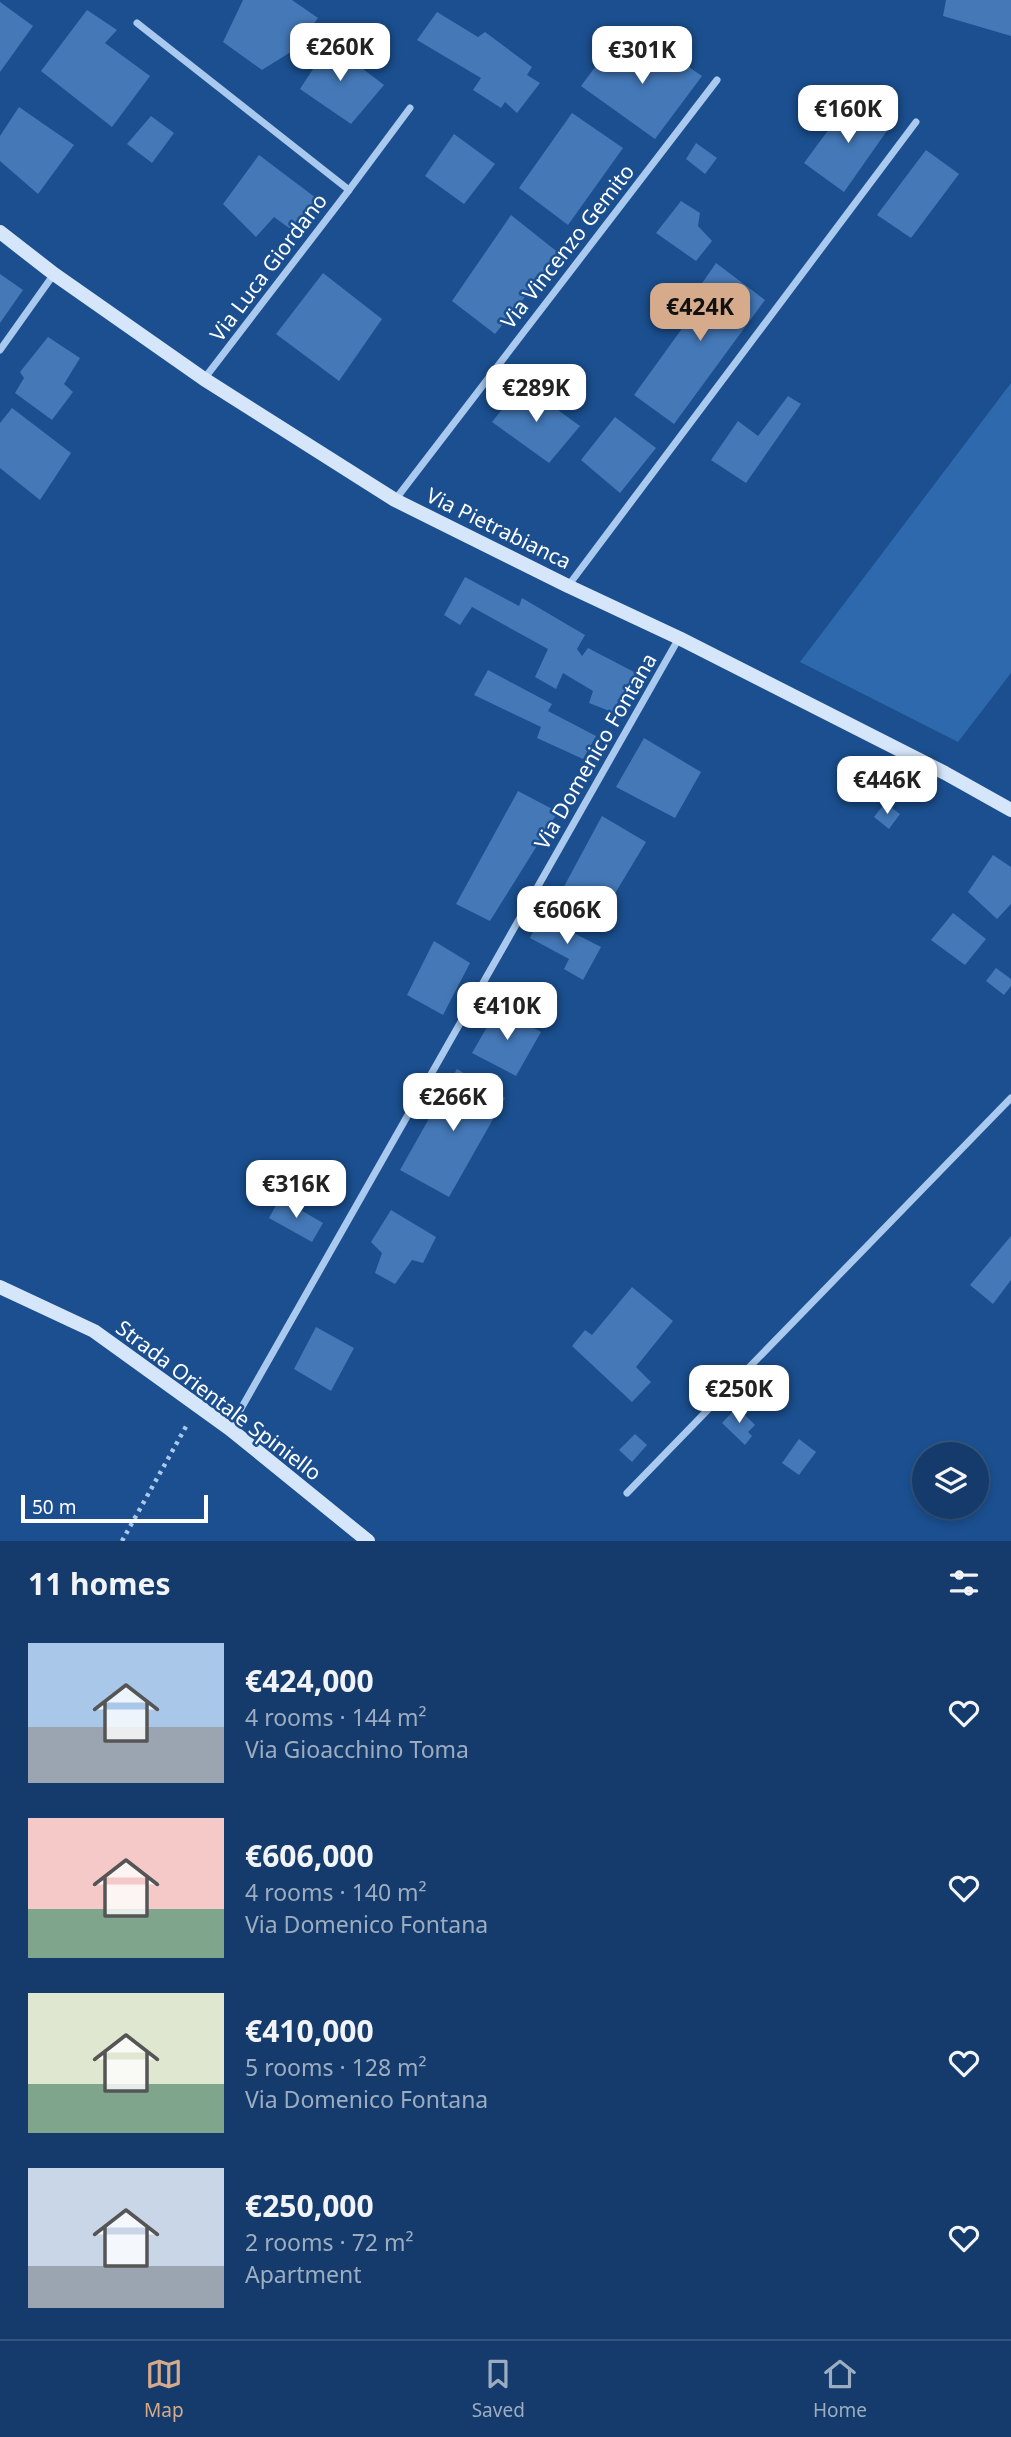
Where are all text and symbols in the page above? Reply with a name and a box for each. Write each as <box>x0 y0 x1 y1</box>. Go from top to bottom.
pin: €260K <box>291 24 389 83</box>
pin: €301K <box>593 27 691 86</box>
text: €260K <box>306 30 374 62</box>
text: €301K <box>608 33 676 65</box>
pin: €160K <box>799 86 897 145</box>
text: €160K <box>814 92 882 124</box>
street label: Via Vincenzo Gemito <box>494 158 640 334</box>
street label: Via Luca Giordano <box>203 187 333 347</box>
pin: €424K <box>651 284 749 343</box>
text: €424K <box>666 290 734 322</box>
pin: €289K <box>487 364 585 424</box>
text: €289K <box>502 371 570 403</box>
street label: Via Pietrabianca <box>422 481 576 575</box>
street label: Via Domenico Fontana <box>527 648 663 854</box>
pin: €446K <box>838 756 936 816</box>
text: €446K <box>853 763 921 795</box>
pin: €606K <box>518 886 616 946</box>
text: €606K <box>533 893 601 925</box>
pin: €410K <box>458 982 556 1042</box>
text: €410K <box>473 989 541 1021</box>
pin: €266K <box>404 1074 502 1133</box>
text: €266K <box>419 1080 487 1112</box>
pin: €316K <box>247 1160 345 1220</box>
text: €316K <box>262 1167 330 1199</box>
street label: Strada Orientale Spiniello <box>111 1313 327 1487</box>
pin: €250K <box>690 1366 788 1425</box>
text: €250K <box>705 1372 773 1404</box>
map controls <box>912 1442 989 1519</box>
button: layers <box>912 1442 989 1519</box>
scale bar <box>21 1492 208 1524</box>
text: 50 m <box>32 1494 76 1520</box>
text: 11 homes <box>28 1563 171 1604</box>
icon: filters <box>945 1564 983 1602</box>
text: €424,000 <box>245 1660 374 1701</box>
icon: home <box>84 1671 168 1755</box>
icon: heart <box>945 1694 983 1732</box>
text: 4 rooms · 144 m² <box>245 1701 427 1733</box>
text: Via Gioacchino Toma <box>245 1733 469 1765</box>
text: €606,000 <box>245 1835 374 1876</box>
icon: home <box>84 1846 168 1930</box>
icon: heart <box>945 1869 983 1907</box>
text: 4 rooms · 140 m² <box>245 1876 427 1908</box>
text: Via Domenico Fontana <box>245 1908 488 1940</box>
text: €410,000 <box>245 2010 374 2051</box>
icon: home <box>84 2021 168 2105</box>
icon: heart <box>945 2044 983 2082</box>
text: 5 rooms · 128 m² <box>245 2051 427 2083</box>
text: Via Domenico Fontana <box>245 2083 488 2115</box>
text: €250,000 <box>245 2185 374 2226</box>
icon: home <box>84 2196 168 2280</box>
icon: heart <box>945 2219 983 2257</box>
text: 2 rooms · 72 m² <box>245 2226 414 2258</box>
text: Apartment <box>245 2258 362 2290</box>
tab: Map <box>144 2355 184 2423</box>
tab: Saved <box>472 2355 525 2423</box>
tab: Home <box>813 2355 867 2423</box>

